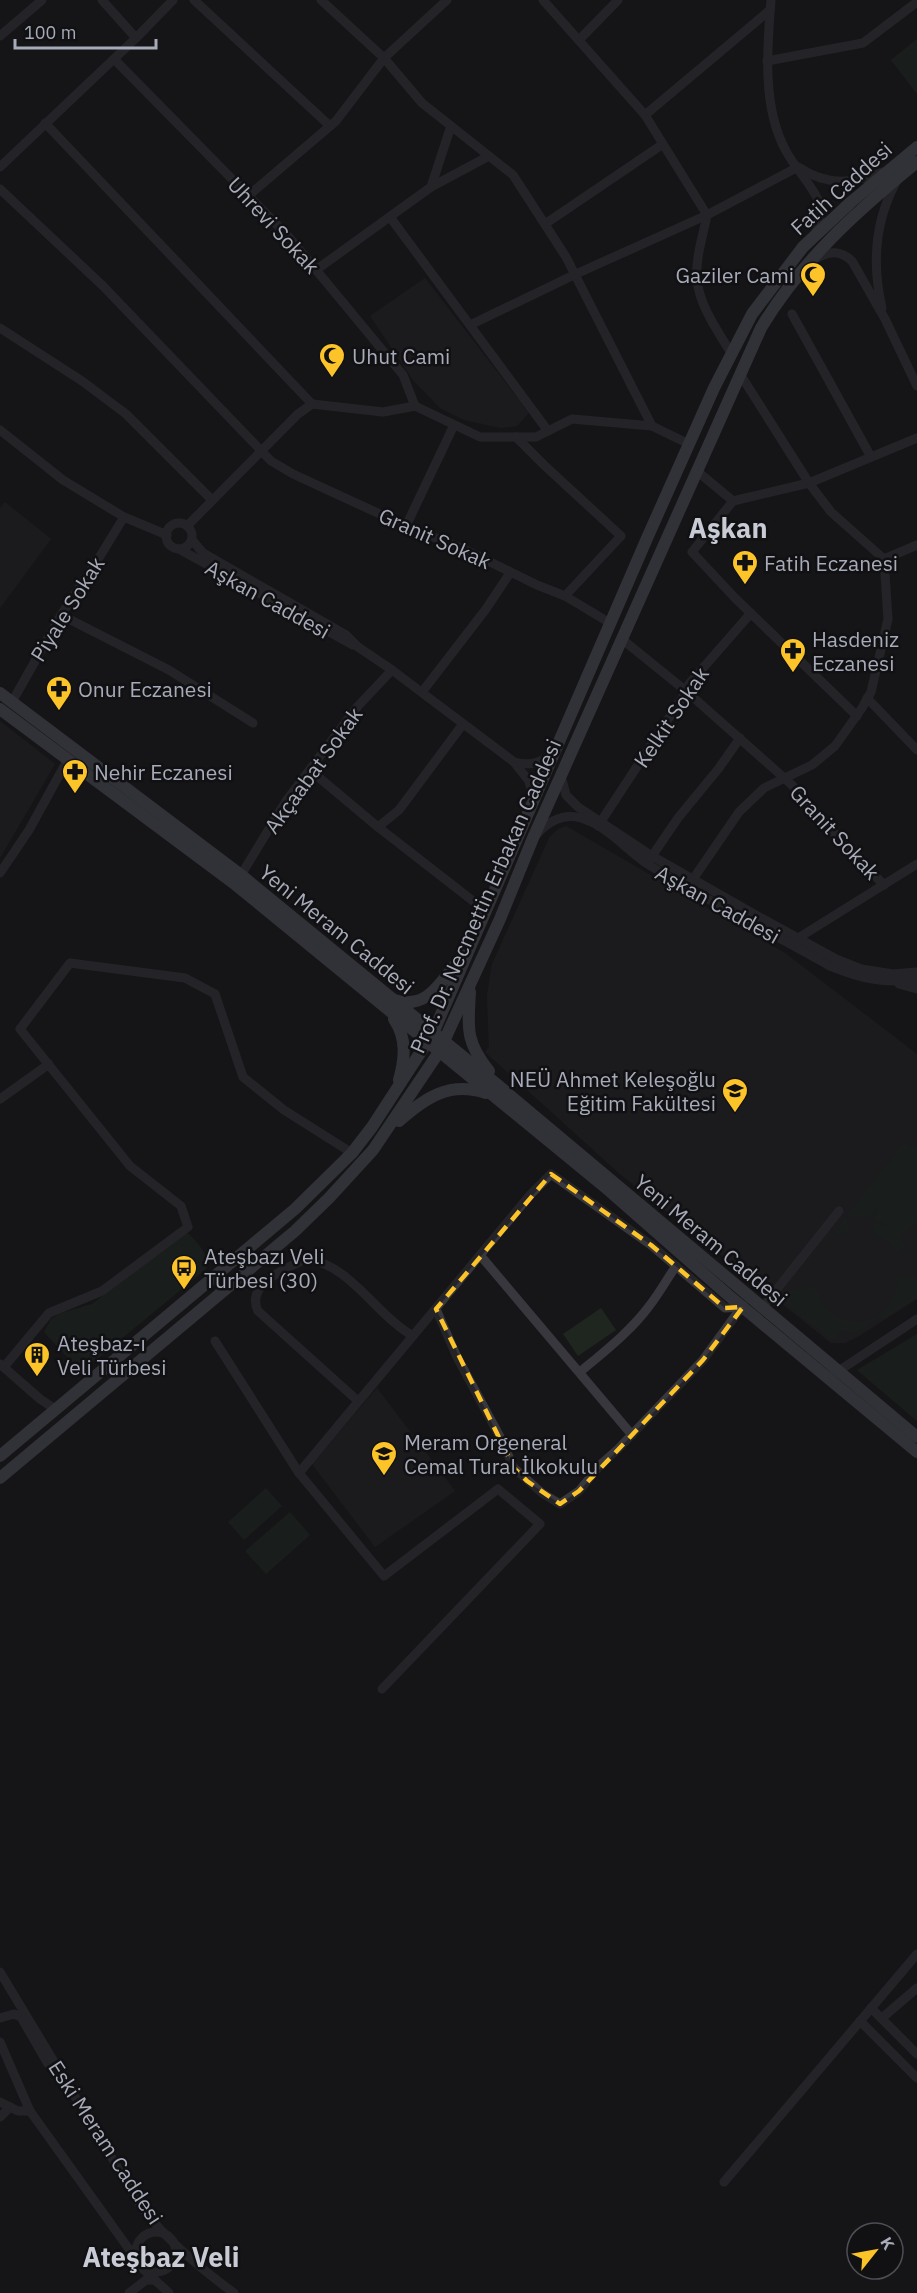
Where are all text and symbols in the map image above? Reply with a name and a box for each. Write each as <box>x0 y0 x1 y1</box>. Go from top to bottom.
scale bar <box>15 12 156 50</box>
text: 100 m <box>24 21 76 44</box>
street label: Fatih Caddesi <box>784 135 898 241</box>
street label: Uhrevi Sokak <box>222 171 326 279</box>
mosque icon: Gaziler Cami <box>798 260 828 298</box>
place label: Gaziler Cami <box>675 261 794 289</box>
mosque icon: Uhut Cami <box>317 341 347 379</box>
place label: Uhut Cami <box>352 342 450 370</box>
street label: Granit Sokak <box>374 501 496 575</box>
district label: Aşkan <box>688 510 768 545</box>
pharmacy icon: Fatih Eczanesi <box>730 548 760 586</box>
place label: Fatih Eczanesi <box>764 549 898 577</box>
street label: Piyale Sokak <box>24 551 110 667</box>
street label: Aşkan Caddesi <box>201 553 335 645</box>
place label: Hasdeniz Eczanesi <box>812 625 899 677</box>
pharmacy icon: Hasdeniz Eczanesi <box>778 636 808 674</box>
street label: Kelkit Sokak <box>627 661 715 773</box>
pharmacy icon: Onur Eczanesi <box>44 674 74 712</box>
place label: Onur Eczanesi <box>78 675 212 703</box>
street label: Akçaabat Sokak <box>258 701 368 839</box>
street label: Prof. Dr. Necmettin Erbakan Caddesi <box>403 735 567 1057</box>
pharmacy icon: Nehir Eczanesi <box>60 757 90 795</box>
place label: Nehir Eczanesi <box>94 758 233 786</box>
street label: Granit Sokak <box>784 779 886 885</box>
street label: Yeni Meram Caddesi <box>254 858 420 1000</box>
street label: Aşkan Caddesi <box>651 858 785 950</box>
place label: NEÜ Ahmet Keleşoğlu Eğitim Fakültesi <box>510 1065 716 1117</box>
school or university icon: NEÜ Ahmet Keleşoğlu Eğitim Fakültesi <box>720 1076 750 1114</box>
street label: Yeni Meram Caddesi <box>629 1168 793 1312</box>
place label: Ateşbazı Veli Türbesi (30) <box>204 1242 324 1294</box>
bus stop icon: Ateşbazı Veli Türbesi (30) <box>169 1253 199 1291</box>
place label: Ateşbaz-ı Veli Türbesi <box>57 1329 166 1381</box>
building icon: Ateşbaz-ı Veli Türbesi <box>22 1340 52 1378</box>
place label: Meram Orgeneral Cemal Tural İlkokulu <box>404 1428 598 1480</box>
school or university icon: Meram Orgeneral Cemal Tural İlkokulu <box>369 1439 399 1477</box>
street label: Eski Meram Caddesi <box>42 2055 170 2229</box>
north arrow <box>845 2221 905 2281</box>
text: K <box>876 2233 899 2253</box>
district label: Ateşbaz Veli <box>83 2239 239 2274</box>

